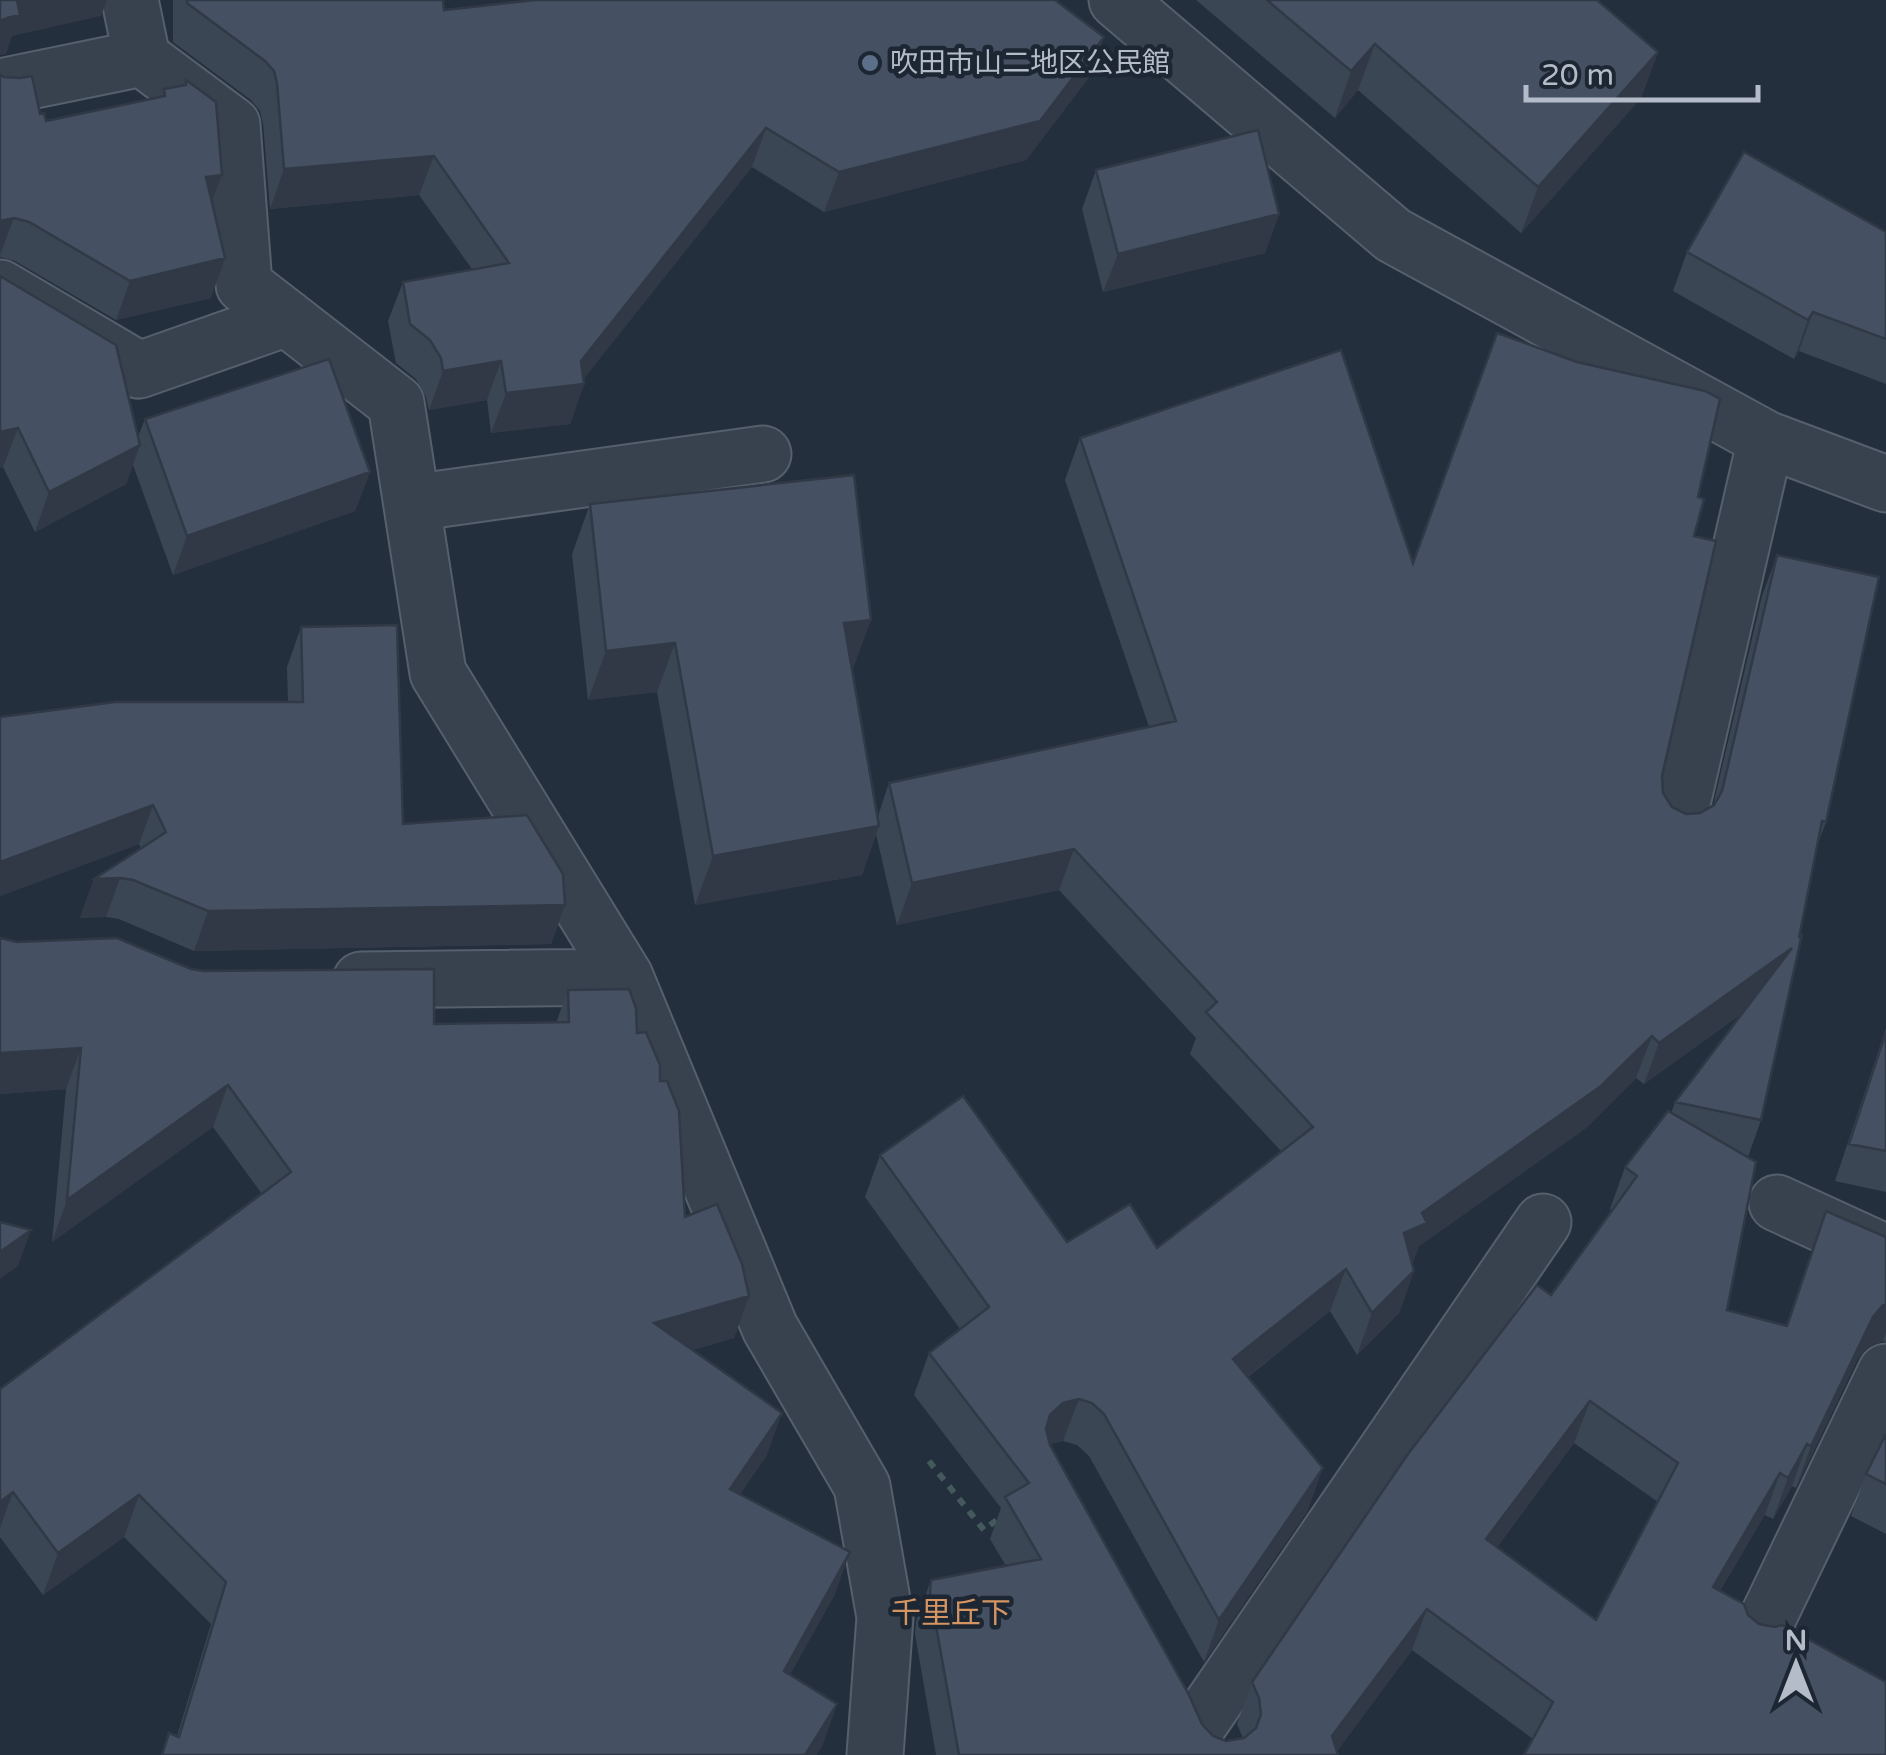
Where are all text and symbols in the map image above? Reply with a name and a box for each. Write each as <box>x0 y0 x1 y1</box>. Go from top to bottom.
scale bar <box>1526 40 1758 102</box>
place label: 吹田市山二地区公民館 <box>890 46 1170 80</box>
marker: 吹田市山二地区公民館 <box>859 52 881 74</box>
text: 20 m <box>1541 57 1614 94</box>
district label: 千里丘下 <box>891 1595 1011 1632</box>
north arrow <box>1746 1615 1846 1715</box>
text: N <box>1785 1624 1807 1658</box>

